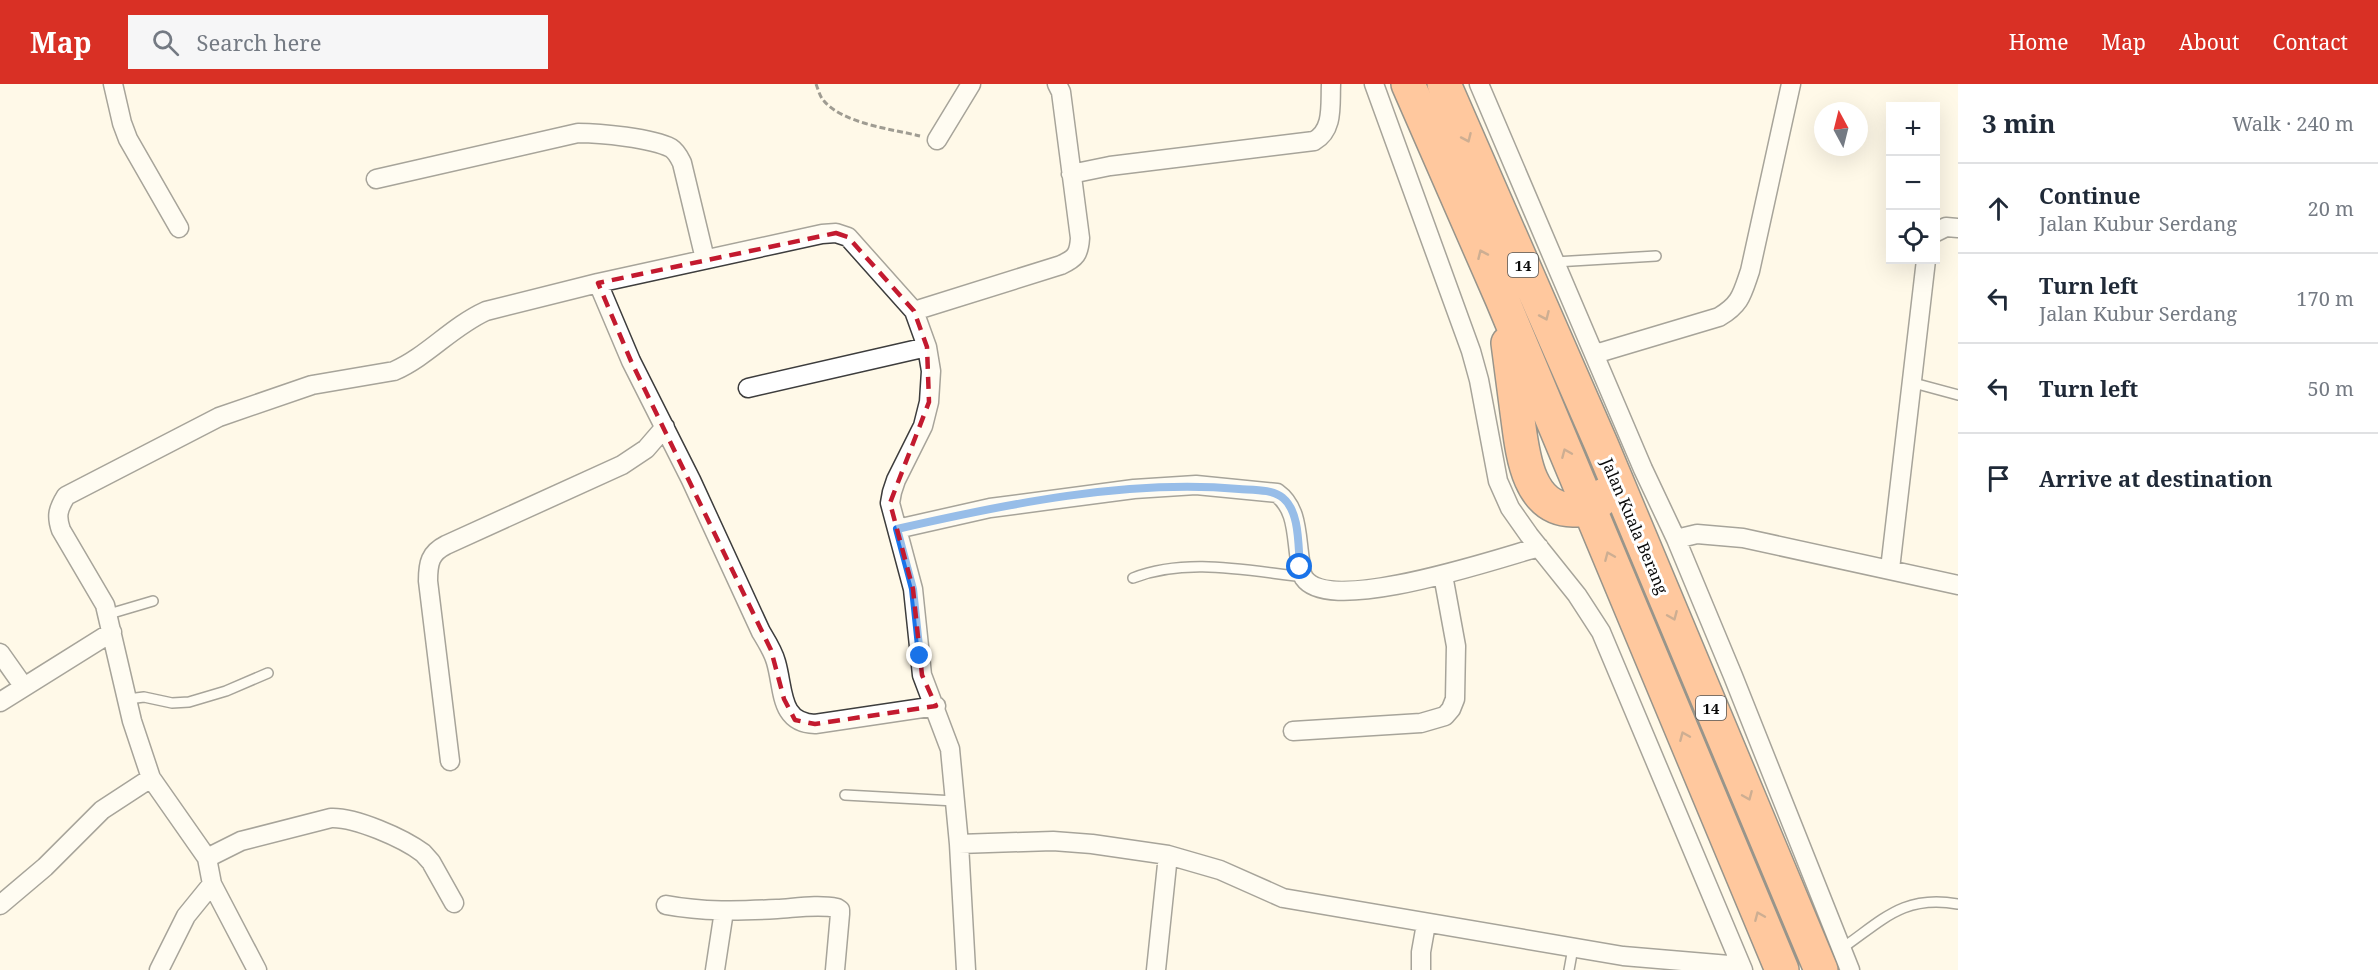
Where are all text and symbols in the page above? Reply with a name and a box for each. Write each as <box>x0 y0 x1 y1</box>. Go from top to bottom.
search box <box>128 15 548 69</box>
text: Map <box>30 23 92 61</box>
icon: search <box>149 26 182 59</box>
text: Search here <box>197 27 321 57</box>
text: Home <box>2009 28 2069 56</box>
text: Map <box>2102 28 2146 56</box>
text: About <box>2179 28 2240 56</box>
text: Contact <box>2273 28 2348 56</box>
north arrow <box>1814 102 1868 156</box>
map controls <box>1886 102 1940 264</box>
button: + <box>1886 102 1940 156</box>
text: 3 min <box>1982 105 2056 141</box>
text: Walk · 240 m <box>2232 110 2354 137</box>
one-way arrow <box>1460 131 1472 142</box>
button: − <box>1886 156 1940 210</box>
text: Continue <box>2039 180 2141 210</box>
icon: ahead <box>1982 192 2015 225</box>
text: 20 m <box>2308 195 2354 222</box>
button: locate <box>1886 210 1940 264</box>
text: Jalan Kubur Serdang <box>2039 210 2237 237</box>
one-way arrow <box>1478 250 1490 261</box>
road number: 14 <box>1508 253 1538 277</box>
text: Turn left <box>2039 270 2138 300</box>
icon: left <box>1982 282 2015 315</box>
text: 170 m <box>2296 285 2354 312</box>
text: Jalan Kubur Serdang <box>2039 300 2237 327</box>
one-way arrow <box>1538 310 1550 321</box>
icon: left <box>1982 372 2015 405</box>
text: Turn left <box>2039 373 2138 403</box>
text: 50 m <box>2308 375 2354 402</box>
one-way arrow <box>1561 449 1573 460</box>
street label: Jalan Kuala Berang <box>1596 454 1674 598</box>
icon: arrive <box>1982 462 2015 495</box>
text: Arrive at destination <box>2039 463 2273 493</box>
one-way arrow <box>1604 552 1616 563</box>
route start <box>1286 553 1312 579</box>
one-way arrow <box>1666 610 1678 621</box>
route end <box>906 642 932 668</box>
road number: 14 <box>1696 696 1726 720</box>
one-way arrow <box>1679 731 1691 742</box>
one-way arrow <box>1741 790 1753 801</box>
one-way arrow <box>1755 911 1767 922</box>

